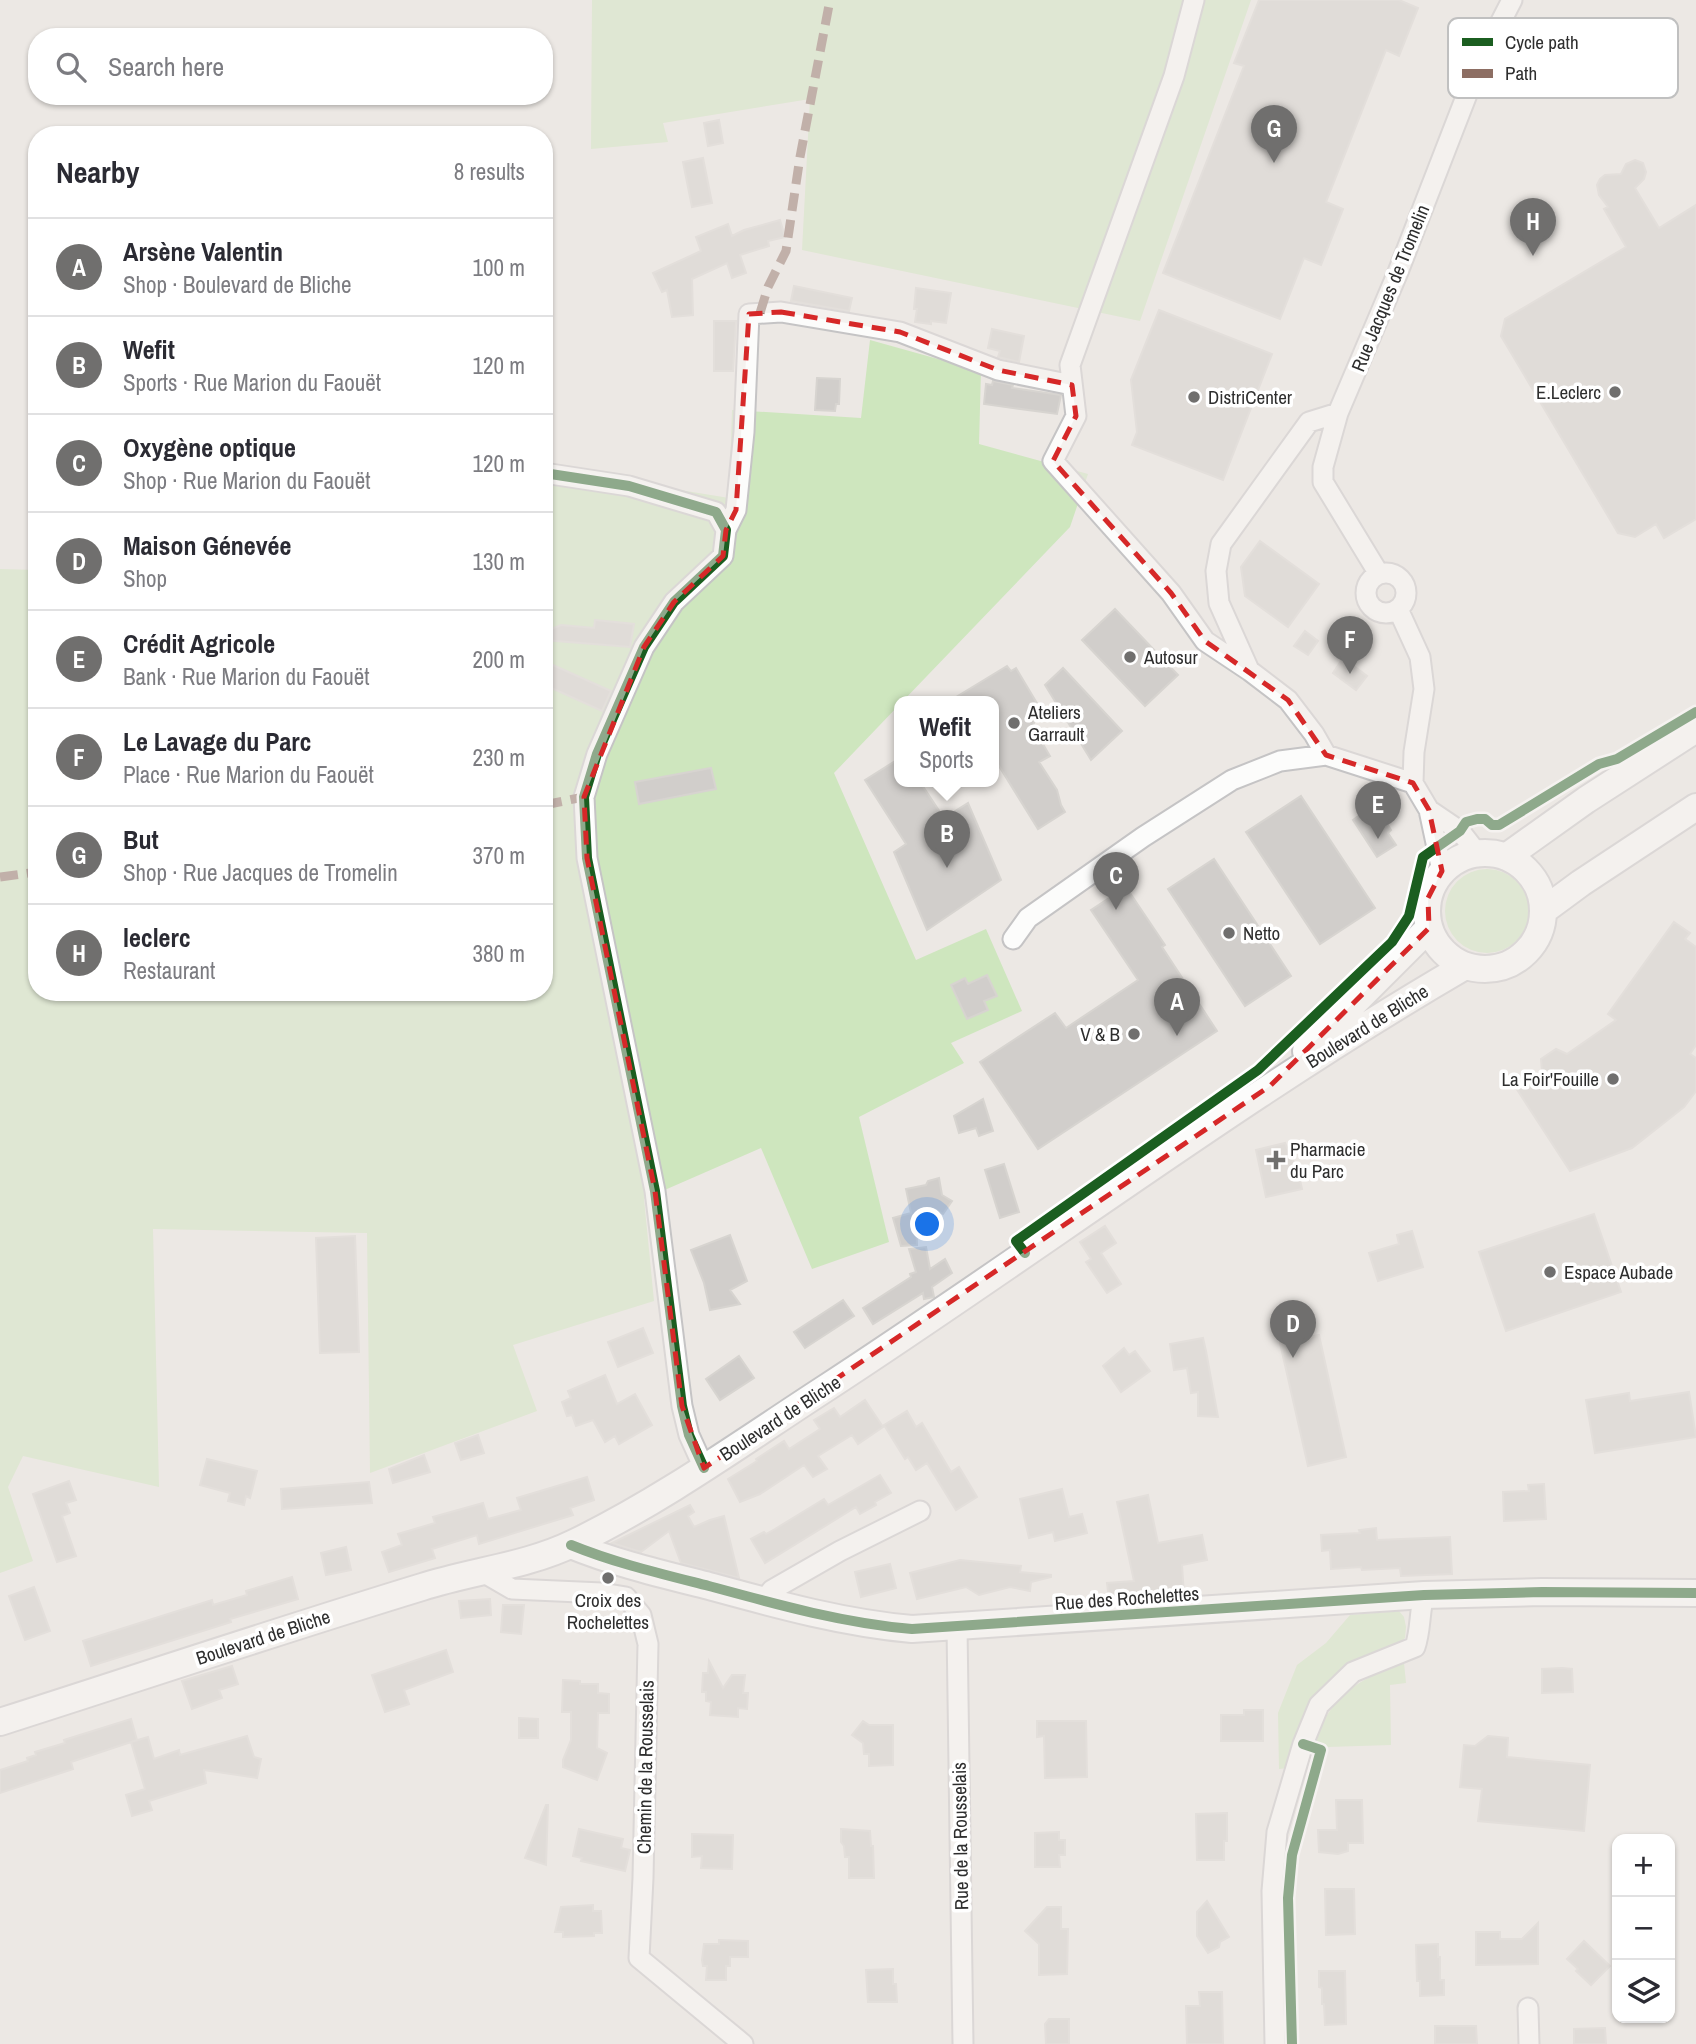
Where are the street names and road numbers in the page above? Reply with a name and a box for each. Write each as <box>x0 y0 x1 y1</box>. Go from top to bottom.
street label: Rue Jacques de Tromelin <box>1345 201 1435 375</box>
street label: Boulevard de Bliche <box>1301 978 1433 1074</box>
street label: Boulevard de Bliche <box>714 1369 846 1467</box>
street label: Rue des Rochelettes <box>1054 1580 1200 1616</box>
street label: Boulevard de Bliche <box>193 1603 333 1671</box>
street label: Chemin de la Rousselais <box>630 1680 660 1854</box>
street label: Rue de la Rousselais <box>946 1762 974 1910</box>

